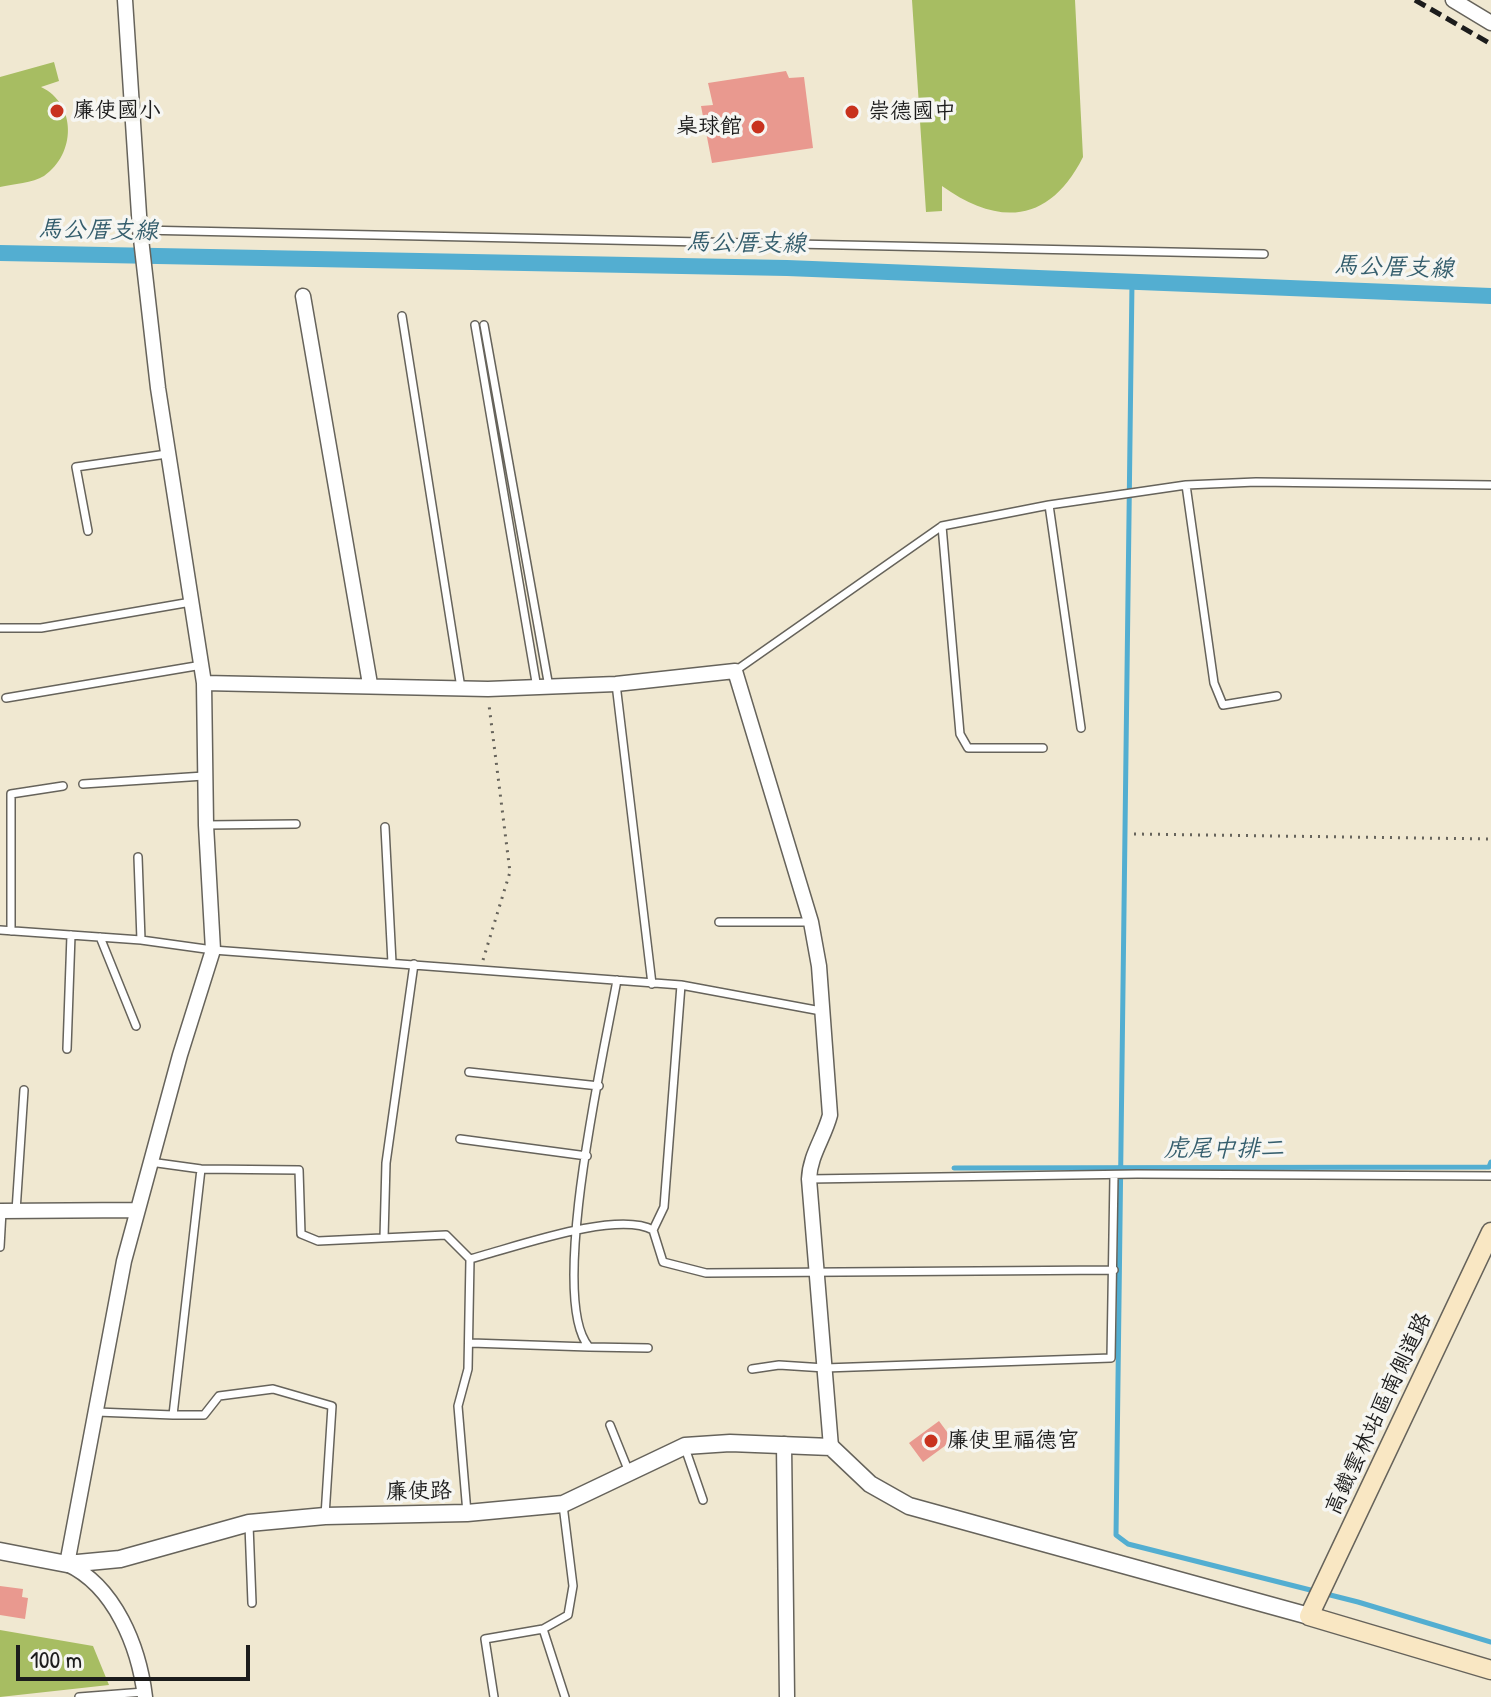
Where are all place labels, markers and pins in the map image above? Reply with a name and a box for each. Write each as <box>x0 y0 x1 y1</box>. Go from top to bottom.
place label: 廉使國小 <box>73 98 161 124</box>
place label: 崇德國中 <box>868 99 956 125</box>
marker: 廉使國小 <box>48 102 66 120</box>
marker: 崇德國中 <box>843 103 861 121</box>
place label: 桌球館 <box>676 114 742 140</box>
marker: 桌球館 <box>749 118 767 136</box>
place label: 廉使里福德宮 <box>947 1428 1079 1454</box>
marker: 廉使里福德宮 <box>922 1432 940 1450</box>

